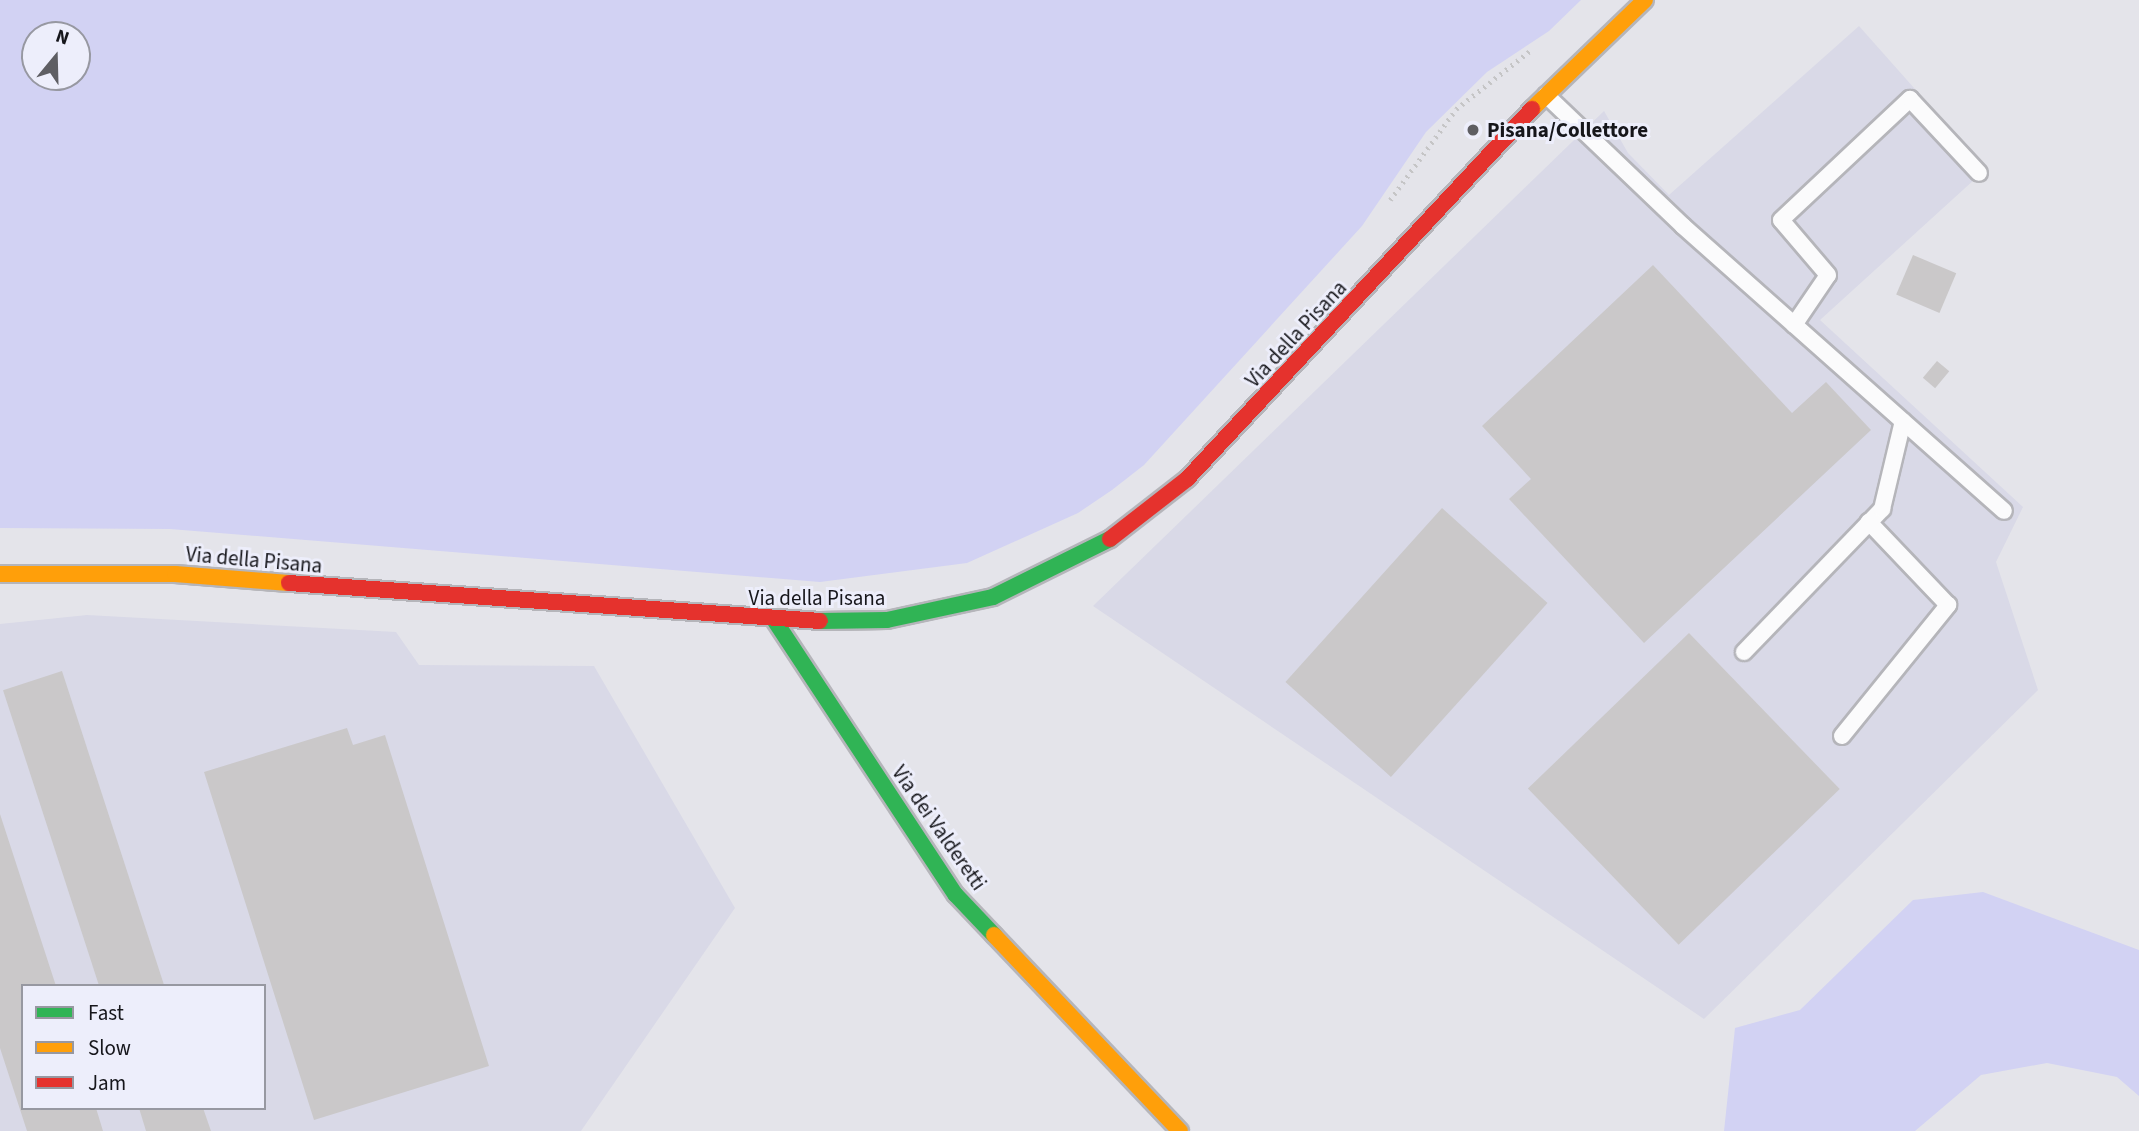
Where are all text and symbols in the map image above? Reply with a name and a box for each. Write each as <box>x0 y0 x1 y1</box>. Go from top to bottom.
north arrow <box>21 21 91 91</box>
text: N <box>52 23 73 52</box>
place label: Pisana/Collettore <box>1487 117 1648 143</box>
marker: Pisana/Collettore <box>1465 122 1481 138</box>
street label: Via della Pisana <box>1240 275 1352 393</box>
street label: Via della Pisana <box>185 541 323 579</box>
street label: Via della Pisana <box>749 585 885 611</box>
street label: Via dei Valderetti <box>887 761 991 895</box>
legend <box>21 984 266 1110</box>
text: Fast <box>88 998 124 1028</box>
text: Slow <box>88 1033 131 1063</box>
text: Jam <box>88 1068 126 1098</box>

